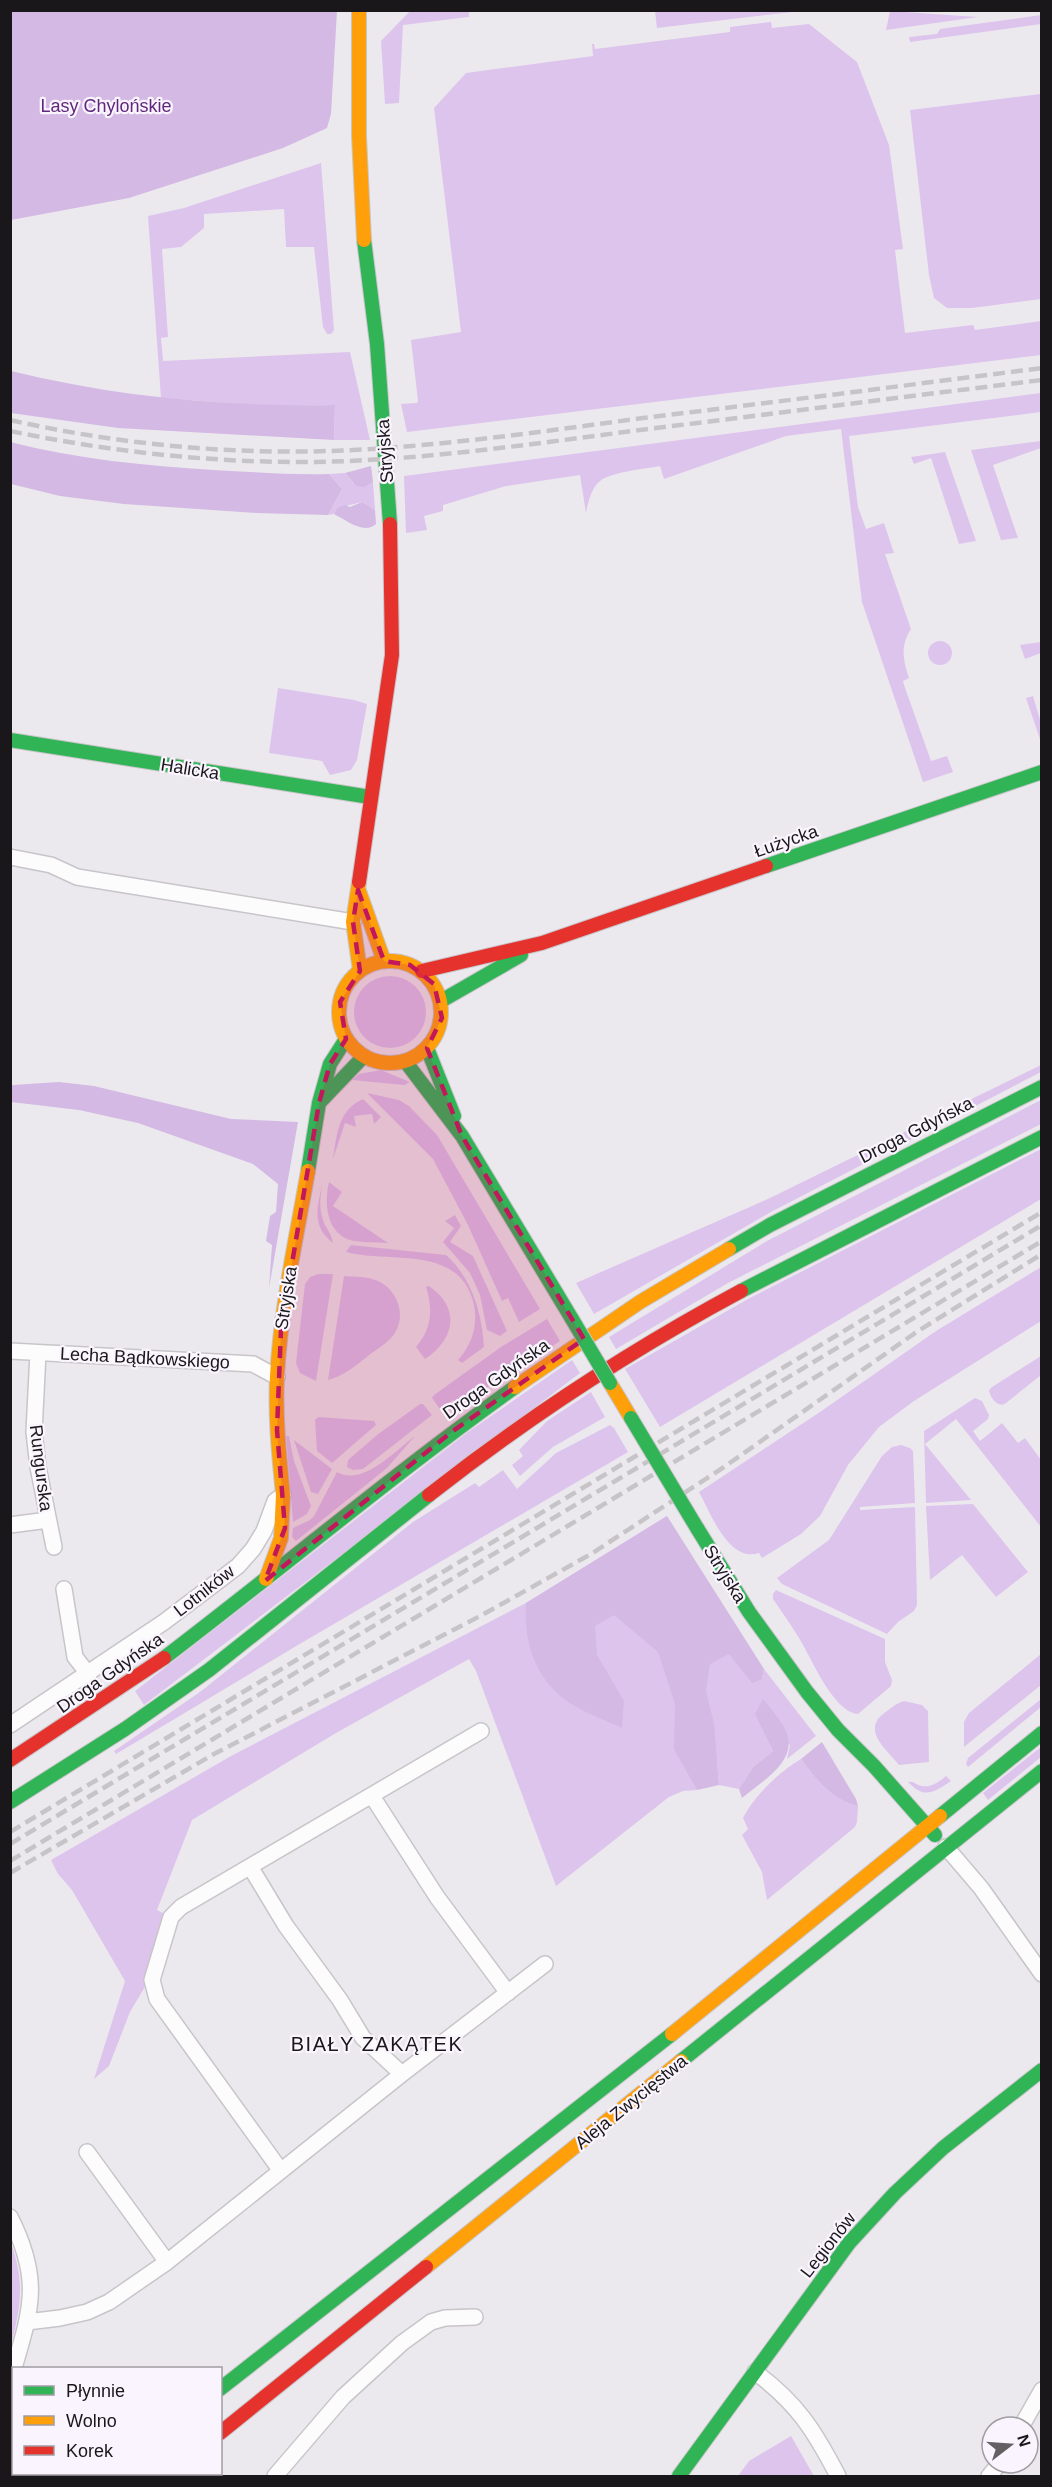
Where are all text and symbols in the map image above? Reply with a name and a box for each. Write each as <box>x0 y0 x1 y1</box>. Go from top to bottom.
park label: Lasy Chylońskie <box>40 96 172 116</box>
street label: Stryjska <box>373 417 397 484</box>
street label: Halicka <box>159 755 222 784</box>
street label: Łużycka <box>752 820 821 861</box>
street label: Droga Gdyńska <box>856 1092 977 1167</box>
street label: Stryjska <box>271 1264 301 1331</box>
street label: Droga Gdyńska <box>439 1334 554 1423</box>
street label: Lecha Bądkowskiego <box>60 1344 230 1372</box>
street label: Rungurska <box>26 1424 56 1513</box>
street label: Stryjska <box>700 1542 751 1607</box>
street label: Lotników <box>170 1561 239 1621</box>
street label: Droga Gdyńska <box>53 1628 168 1717</box>
district label: BIAŁY ZAKĄTEK <box>291 2033 463 2055</box>
street label: Aleja Zwycięstwa <box>571 2050 692 2153</box>
street label: Legionów <box>796 2208 860 2282</box>
legend <box>12 2367 222 2475</box>
text: Płynnie <box>66 2381 125 2401</box>
text: Wolno <box>66 2411 117 2431</box>
north arrow <box>980 2415 1040 2475</box>
text: N <box>1014 2433 1034 2449</box>
text: Korek <box>66 2441 114 2461</box>

